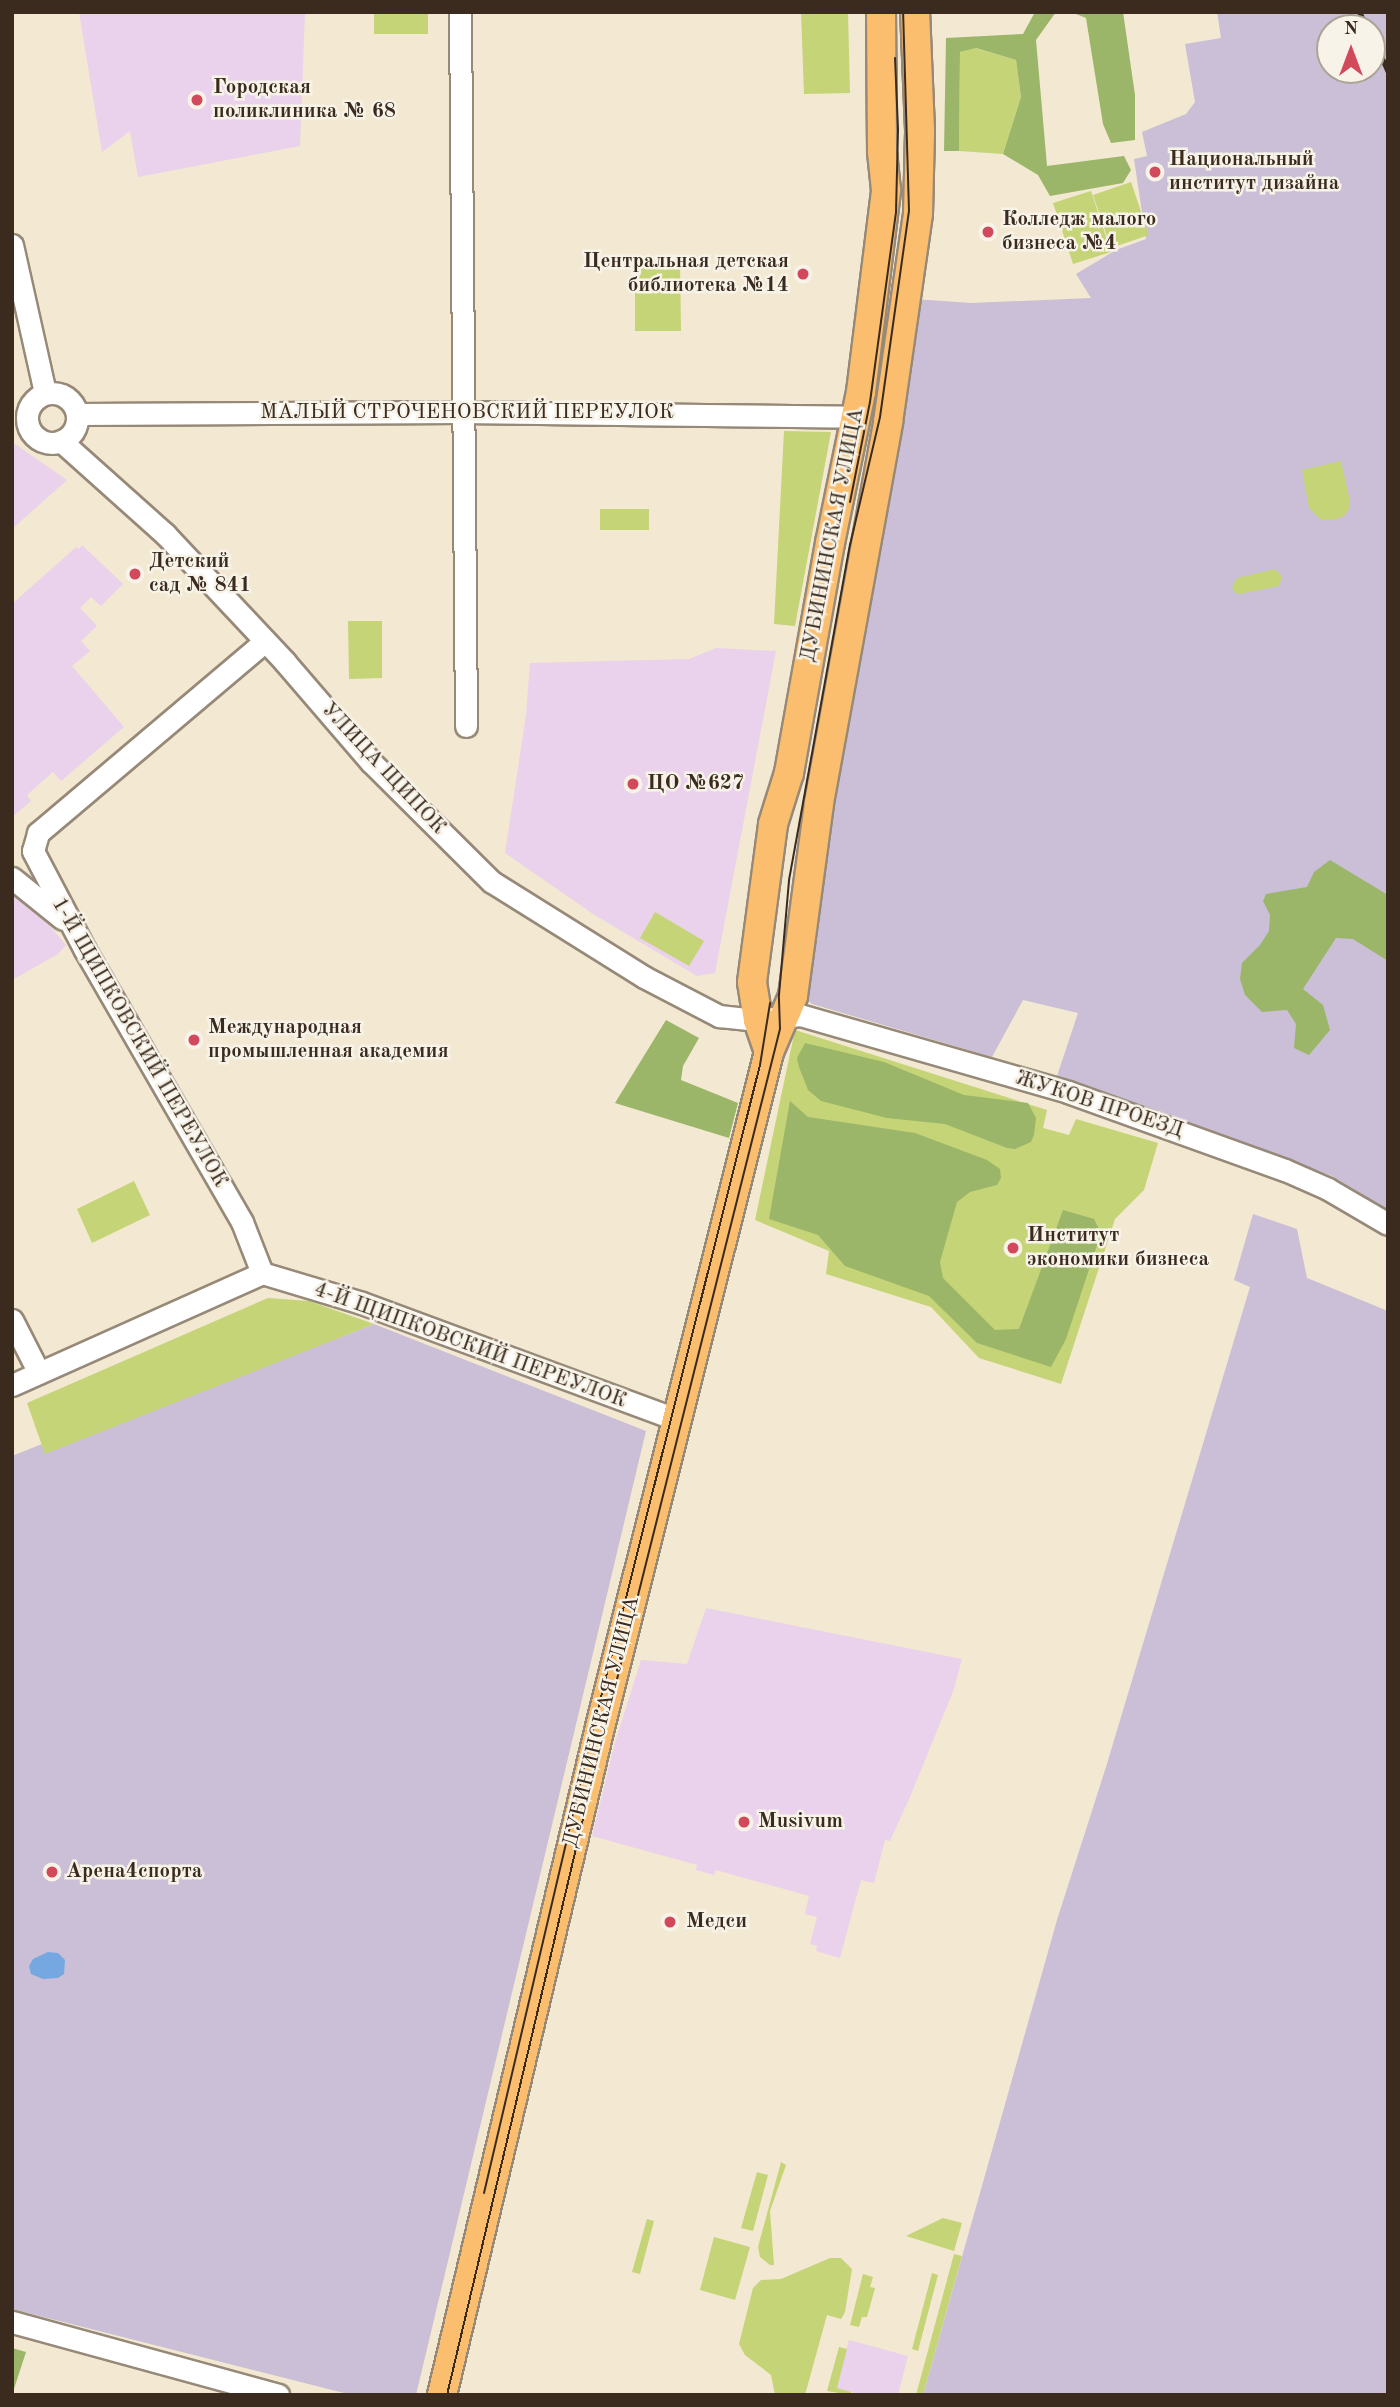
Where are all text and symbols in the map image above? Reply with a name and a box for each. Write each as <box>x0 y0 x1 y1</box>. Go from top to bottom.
north arrow <box>1316 14 1386 84</box>
text: N <box>1344 20 1358 39</box>
place label: Городская поликлиника № 68 <box>213 75 396 125</box>
marker: Городская поликлиника № 68 <box>187 90 207 110</box>
place label: Национальный институт дизайна <box>1169 147 1339 197</box>
marker: Национальный институт дизайна <box>1147 164 1163 180</box>
place label: Колледж малого бизнеса №4 <box>1002 207 1156 257</box>
marker: Колледж малого бизнеса №4 <box>980 224 996 240</box>
place label: Центральная детская библиотека №14 <box>583 249 789 299</box>
marker: Центральная детская библиотека №14 <box>795 266 811 282</box>
street label: МАЛЫЙ СТРОЧЕНОВСКИЙ ПЕРЕУЛОК <box>260 400 674 426</box>
street label: ДУБИНИНСКАЯ УЛИЦА <box>796 406 870 664</box>
place label: Детский сад № 841 <box>149 549 251 599</box>
marker: Детский сад № 841 <box>127 566 143 582</box>
street label: УЛИЦА ЩИПОК <box>315 698 451 840</box>
place label: ЦО №627 <box>647 771 744 797</box>
marker: ЦО №627 <box>625 776 641 792</box>
street label: 1-Й ЩИПКОВСКИЙ ПЕРЕУЛОК <box>45 894 233 1192</box>
place label: Международная промышленная академия <box>208 1015 449 1065</box>
marker: Международная промышленная академия <box>186 1032 202 1048</box>
street label: ЖУКОВ ПРОЕЗД <box>1012 1066 1186 1144</box>
place label: Институт экономики бизнеса <box>1027 1223 1209 1273</box>
marker: Институт экономики бизнеса <box>1005 1240 1021 1256</box>
street label: 4-Й ЩИПКОВСКИЙ ПЕРЕУЛОК <box>310 1278 630 1414</box>
street label: ДУБИНИНСКАЯ УЛИЦА <box>559 1594 645 1850</box>
place label: Musivum <box>758 1809 843 1835</box>
marker: Musivum <box>736 1814 752 1830</box>
place label: Арена4спорта <box>66 1859 202 1885</box>
marker: Арена4спорта <box>44 1864 60 1880</box>
place label: Медси <box>686 1909 747 1935</box>
marker: Медси <box>660 1912 680 1932</box>

